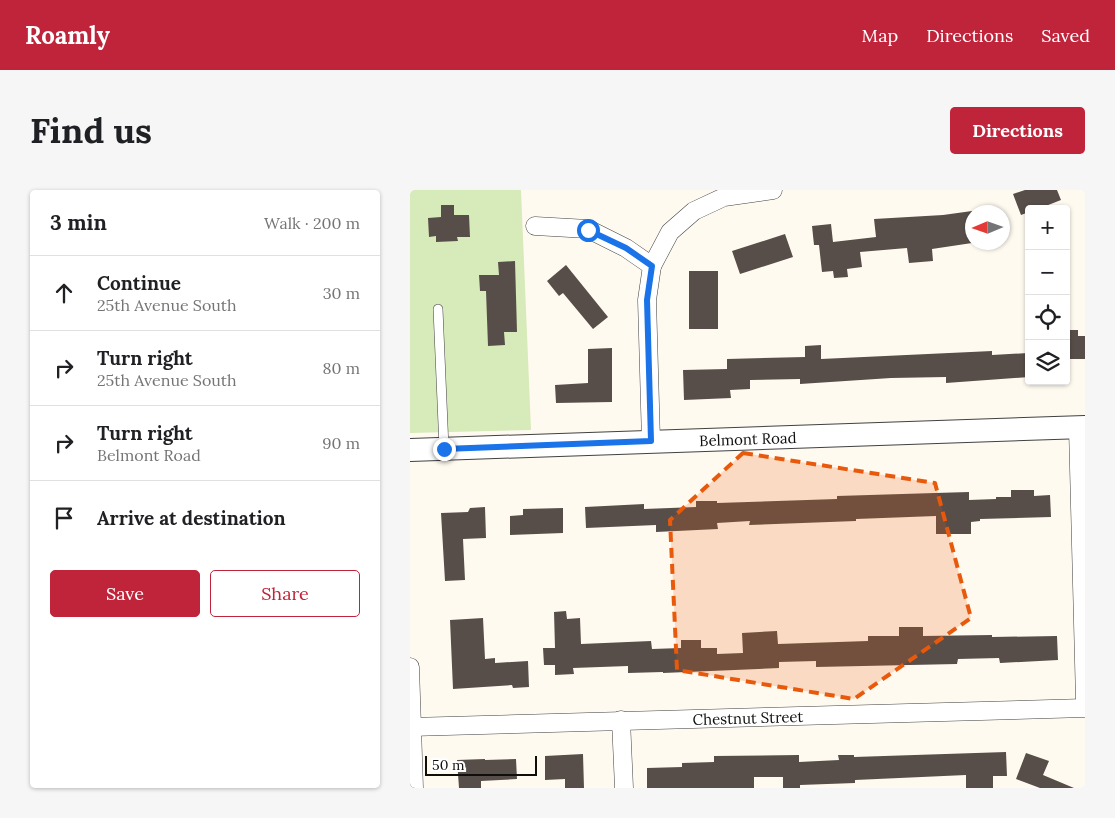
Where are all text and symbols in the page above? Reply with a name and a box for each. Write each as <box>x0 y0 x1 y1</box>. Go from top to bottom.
text: Roamly <box>25 20 110 51</box>
text: Map <box>862 24 898 47</box>
text: Directions <box>926 24 1013 47</box>
text: Saved <box>1041 24 1090 47</box>
button: Directions <box>950 107 1085 154</box>
text: Find us <box>30 108 152 153</box>
north arrow <box>965 205 1010 250</box>
map controls <box>1025 205 1070 385</box>
button: + <box>1025 205 1070 250</box>
text: 3 min <box>50 209 107 236</box>
text: Walk · 200 m <box>264 213 360 233</box>
route start <box>577 219 600 242</box>
button: − <box>1025 250 1070 295</box>
text: Continue <box>97 271 181 295</box>
icon: ahead <box>50 279 78 307</box>
text: 30 m <box>323 283 360 303</box>
text: 25th Avenue South <box>97 295 237 315</box>
button: locate <box>1025 295 1070 340</box>
button: layers <box>1025 340 1070 385</box>
text: Turn right <box>97 346 193 370</box>
icon: right <box>50 354 78 382</box>
text: 80 m <box>323 358 360 378</box>
text: 25th Avenue South <box>97 370 237 390</box>
text: Turn right <box>97 421 193 445</box>
street label: Belmont Road <box>699 427 797 450</box>
icon: right <box>50 429 78 457</box>
text: 90 m <box>322 433 360 453</box>
route end <box>433 438 456 461</box>
text: Belmont Road <box>97 445 201 465</box>
icon: arrive <box>50 504 78 532</box>
text: Arrive at destination <box>97 506 286 530</box>
button: Save <box>50 570 200 617</box>
button: Share <box>210 570 360 617</box>
street label: Chestnut Street <box>692 706 804 729</box>
scale bar <box>425 753 538 776</box>
text: 50 m <box>432 756 465 774</box>

